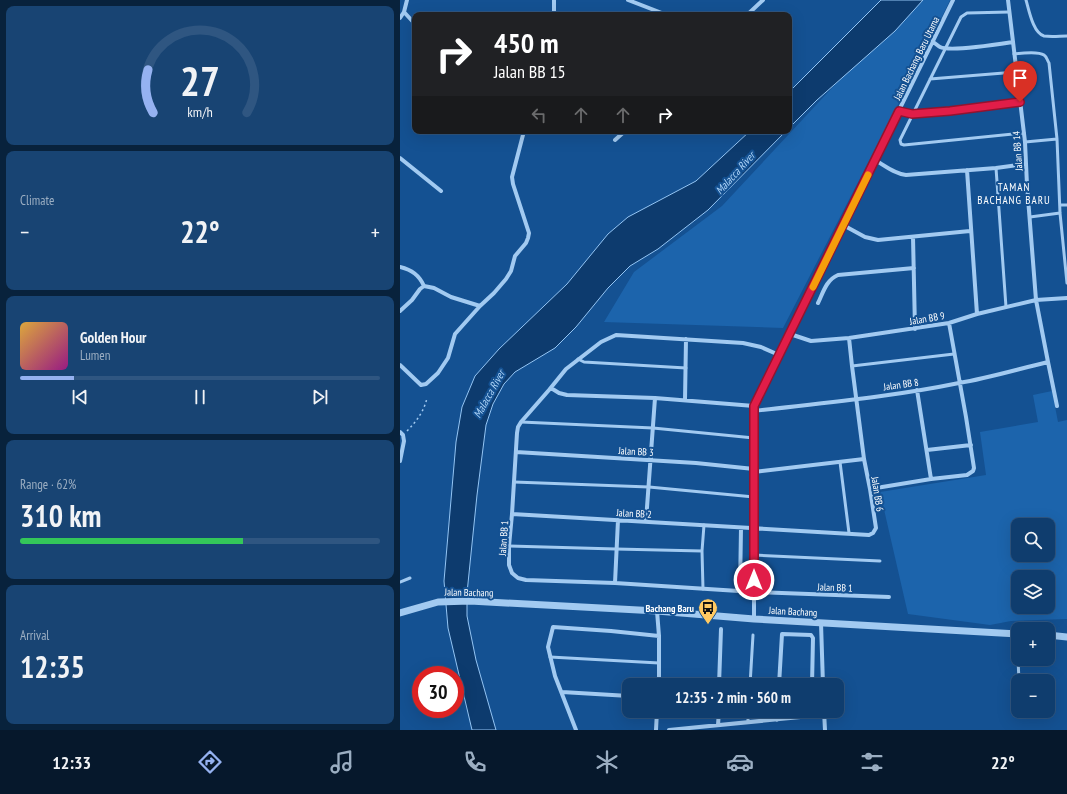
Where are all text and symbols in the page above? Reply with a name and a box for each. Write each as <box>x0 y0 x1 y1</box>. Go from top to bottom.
street label: Jalan Bachang Baru Utama <box>890 14 942 103</box>
text: 450 m <box>494 24 558 61</box>
icon: right <box>428 28 480 80</box>
text: 27 <box>180 54 220 107</box>
text: Jalan BB 15 <box>494 60 566 83</box>
pin <box>1003 61 1037 102</box>
icon: arrive <box>1009 67 1031 89</box>
text: km/h <box>187 102 213 121</box>
icon: left <box>528 104 550 126</box>
icon: ahead <box>570 104 592 126</box>
icon: ahead <box>612 104 634 126</box>
icon: right <box>654 104 676 126</box>
street label: Jalan BB 14 <box>1010 130 1025 172</box>
water label: Malacca River <box>712 147 759 197</box>
district label: TAMAN BACHANG BARU <box>977 180 1051 207</box>
text: Climate <box>20 192 54 209</box>
text: 22° <box>180 212 220 251</box>
text: − <box>20 218 29 246</box>
text: + <box>371 218 380 246</box>
street label: Jalan BB 9 <box>908 309 946 328</box>
text: Golden Hour <box>80 328 147 347</box>
text: Lumen <box>80 347 110 364</box>
water label: Malacca River <box>470 366 509 420</box>
street label: Jalan BB 8 <box>882 376 919 394</box>
icon: previous <box>69 386 91 408</box>
icon: pause <box>189 386 211 408</box>
icon: next <box>309 386 331 408</box>
street label: Jalan BB 3 <box>617 444 654 459</box>
street label: Jalan BB 6 <box>868 475 887 513</box>
text: Range · 62% <box>20 476 76 493</box>
text: 310 km <box>20 496 101 535</box>
street label: Jalan BB 2 <box>615 506 652 521</box>
map controls <box>1011 518 1055 718</box>
button: search <box>1011 518 1055 562</box>
street label: Jalan BB 1 <box>496 520 511 557</box>
position arrow <box>733 559 775 601</box>
button: layers <box>1011 570 1055 614</box>
street label: Jalan BB 1 <box>816 580 853 595</box>
street label: Jalan Bachang <box>444 586 493 599</box>
bus stop icon: Bachang Baru <box>697 597 719 625</box>
place label: Bachang Baru <box>645 602 695 615</box>
street label: Jalan Bachang <box>767 604 818 619</box>
button: + <box>1011 622 1055 666</box>
text: Arrival <box>20 627 49 644</box>
text: 12:35 <box>20 647 85 686</box>
speed limit sign: 30 <box>412 666 464 718</box>
button: − <box>1011 674 1055 718</box>
text: 12:35 · 2 min · 560 m <box>675 688 791 707</box>
icon: directions <box>196 748 224 776</box>
icon: music <box>328 748 356 776</box>
icon: phone <box>461 748 489 776</box>
icon: climate <box>593 748 621 776</box>
icon: car <box>726 748 754 776</box>
icon: filters <box>858 748 886 776</box>
text: 12:33 <box>52 751 91 774</box>
text: 22° <box>991 751 1015 774</box>

